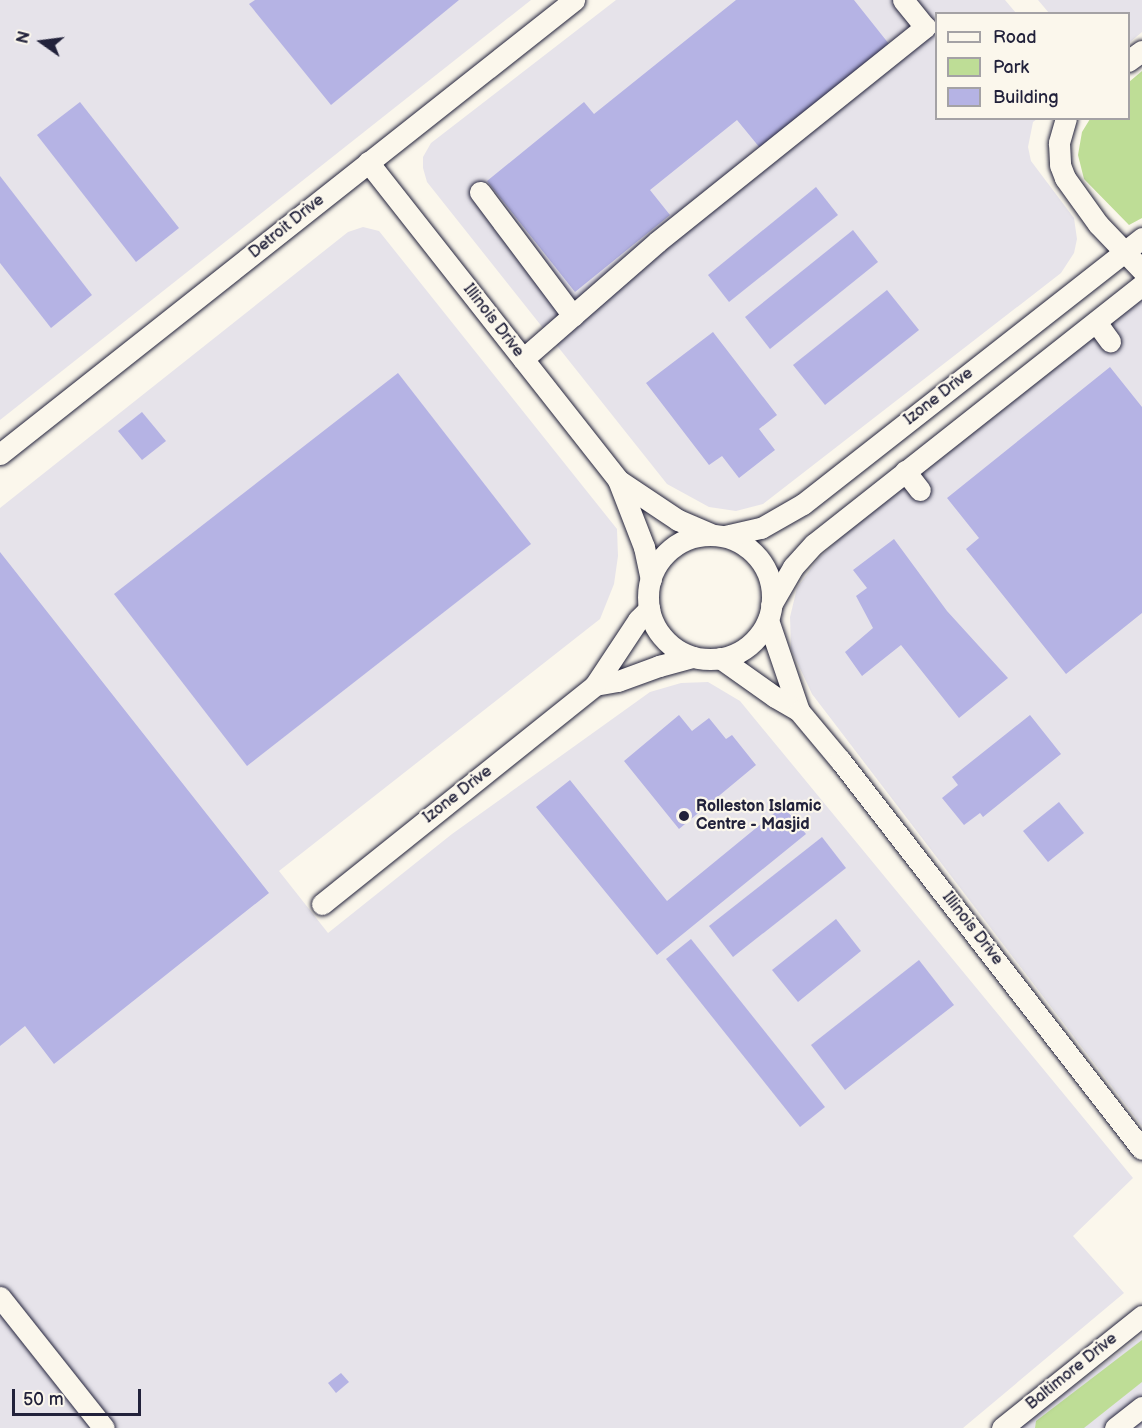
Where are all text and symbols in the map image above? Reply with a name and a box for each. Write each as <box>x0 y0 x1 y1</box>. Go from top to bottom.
north arrow <box>12 12 72 72</box>
legend <box>935 12 1130 120</box>
text: Road <box>993 27 1037 48</box>
text: N <box>13 29 35 46</box>
text: Park <box>993 57 1029 78</box>
text: Building <box>993 87 1059 108</box>
street label: Detroit Drive <box>246 191 328 263</box>
street label: Illinois Drive <box>458 281 528 361</box>
street label: Izone Drive <box>901 364 977 430</box>
street label: Izone Drive <box>420 762 496 828</box>
place label: Rolleston Islamic Centre - Masjid <box>696 797 822 835</box>
marker: Rolleston Islamic Centre - Masjid <box>677 809 691 823</box>
street label: Illinois Drive <box>937 889 1007 969</box>
street label: Baltimore Drive <box>1023 1329 1121 1415</box>
scale bar <box>15 1377 144 1415</box>
text: 50 m <box>23 1389 64 1410</box>

